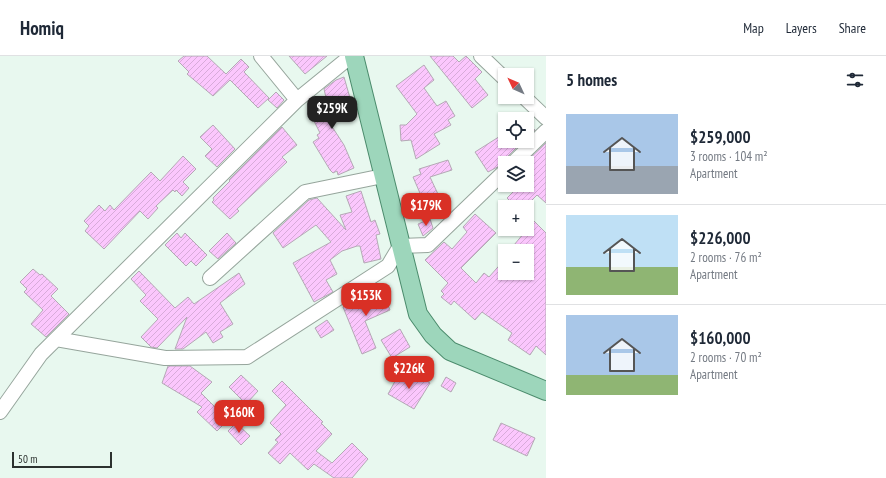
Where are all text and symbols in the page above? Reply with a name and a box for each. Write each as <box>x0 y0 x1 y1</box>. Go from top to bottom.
text: Homiq <box>20 16 64 40</box>
text: Map <box>743 19 764 37</box>
text: Layers <box>786 19 817 37</box>
text: Share <box>839 19 866 37</box>
north arrow <box>498 68 534 104</box>
map controls <box>498 68 534 280</box>
text: 5 homes <box>566 69 617 91</box>
icon: filters <box>844 69 866 91</box>
pin: $259K <box>304 96 360 130</box>
text: $259K <box>316 100 348 117</box>
button: locate <box>498 112 534 148</box>
text: $259,000 <box>690 126 751 148</box>
icon: home <box>598 130 646 178</box>
text: 3 rooms · 104 m² <box>690 148 768 165</box>
button: layers <box>498 156 534 192</box>
text: Apartment <box>690 165 738 182</box>
pin: $179K <box>398 193 454 227</box>
text: $179K <box>410 197 442 214</box>
button: + <box>498 200 534 236</box>
text: $226,000 <box>690 227 751 249</box>
icon: home <box>598 231 646 279</box>
button: − <box>498 244 534 280</box>
text: 2 rooms · 76 m² <box>690 249 762 266</box>
text: Apartment <box>690 266 738 283</box>
pin: $153K <box>338 283 394 317</box>
text: $153K <box>350 287 382 304</box>
text: $160,000 <box>690 327 751 349</box>
icon: home <box>598 331 646 379</box>
text: 2 rooms · 70 m² <box>690 349 762 366</box>
pin: $226K <box>381 356 437 390</box>
text: $226K <box>393 360 425 377</box>
text: Apartment <box>690 366 738 383</box>
pin: $160K <box>211 400 267 434</box>
text: $160K <box>223 404 255 421</box>
scale bar <box>12 450 112 469</box>
text: 50 m <box>18 452 37 466</box>

